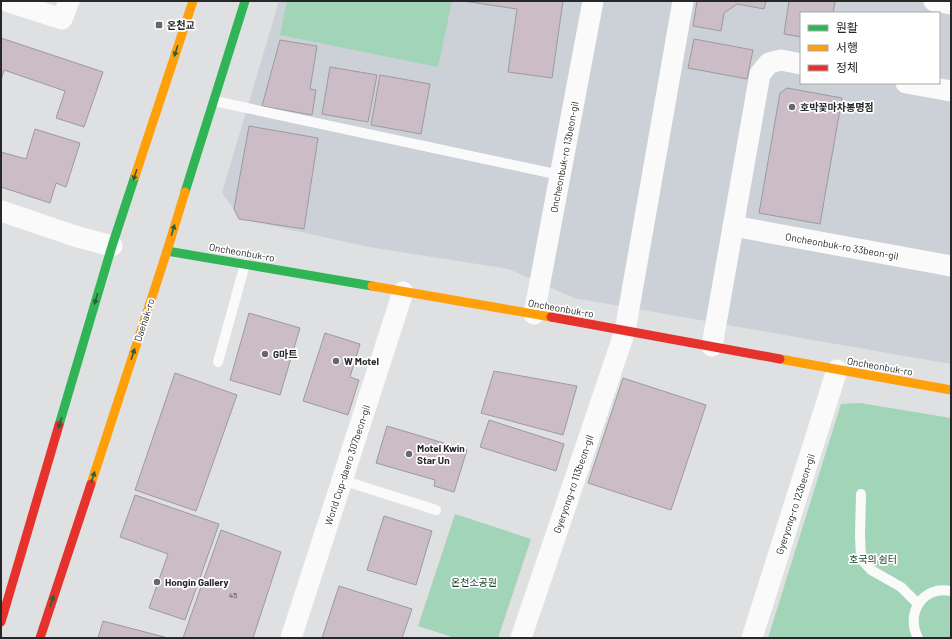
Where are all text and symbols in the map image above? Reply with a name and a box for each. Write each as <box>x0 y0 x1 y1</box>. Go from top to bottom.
legend <box>800 12 940 84</box>
place label: 온천교 <box>167 19 195 31</box>
marker: 온천교 <box>154 20 164 30</box>
text: 원활 <box>836 20 858 34</box>
text: 서행 <box>836 40 858 54</box>
one-way arrow <box>173 46 179 58</box>
text: 정체 <box>836 60 858 74</box>
street label: Oncheonbuk-ro 13beon-gil <box>547 100 581 214</box>
place label: 호박꽃마차봉명점 <box>800 101 874 113</box>
marker: 호박꽃마차봉명점 <box>787 102 797 112</box>
one-way arrow <box>132 169 138 181</box>
one-way arrow <box>170 224 176 236</box>
street label: Oncheonbuk-ro 33beon-gil <box>784 230 900 262</box>
street label: Oncheonbuk-ro <box>208 240 276 264</box>
one-way arrow <box>93 293 99 305</box>
street label: Oncheonbuk-ro <box>527 296 595 320</box>
street label: Daehak-ro <box>131 297 157 343</box>
one-way arrow <box>130 347 136 359</box>
place label: G마트 <box>273 348 298 360</box>
marker: G마트 <box>260 349 270 359</box>
street label: Oncheonbuk-ro <box>846 354 914 378</box>
place label: W Motel <box>344 355 379 367</box>
marker: W Motel <box>331 356 341 366</box>
street label: World Cup-daero 307beon-gil <box>322 403 372 527</box>
one-way arrow <box>56 417 62 430</box>
street label: Gyeryong-ro 113beon-gil <box>551 433 595 535</box>
place label: Motel Kwin Star Un <box>417 442 465 466</box>
marker: Motel Kwin Star Un <box>404 449 414 459</box>
street label: Gyeryong-ro 123beon-gil <box>773 452 817 556</box>
one-way arrow <box>90 471 96 483</box>
park label: 호국의 쉼터 <box>849 553 897 565</box>
place label: Hongin Gallery <box>165 576 229 588</box>
park label: 온천소공원 <box>451 576 497 588</box>
marker: Hongin Gallery <box>152 577 162 587</box>
house number: 45 <box>229 590 237 600</box>
one-way arrow <box>49 595 55 607</box>

